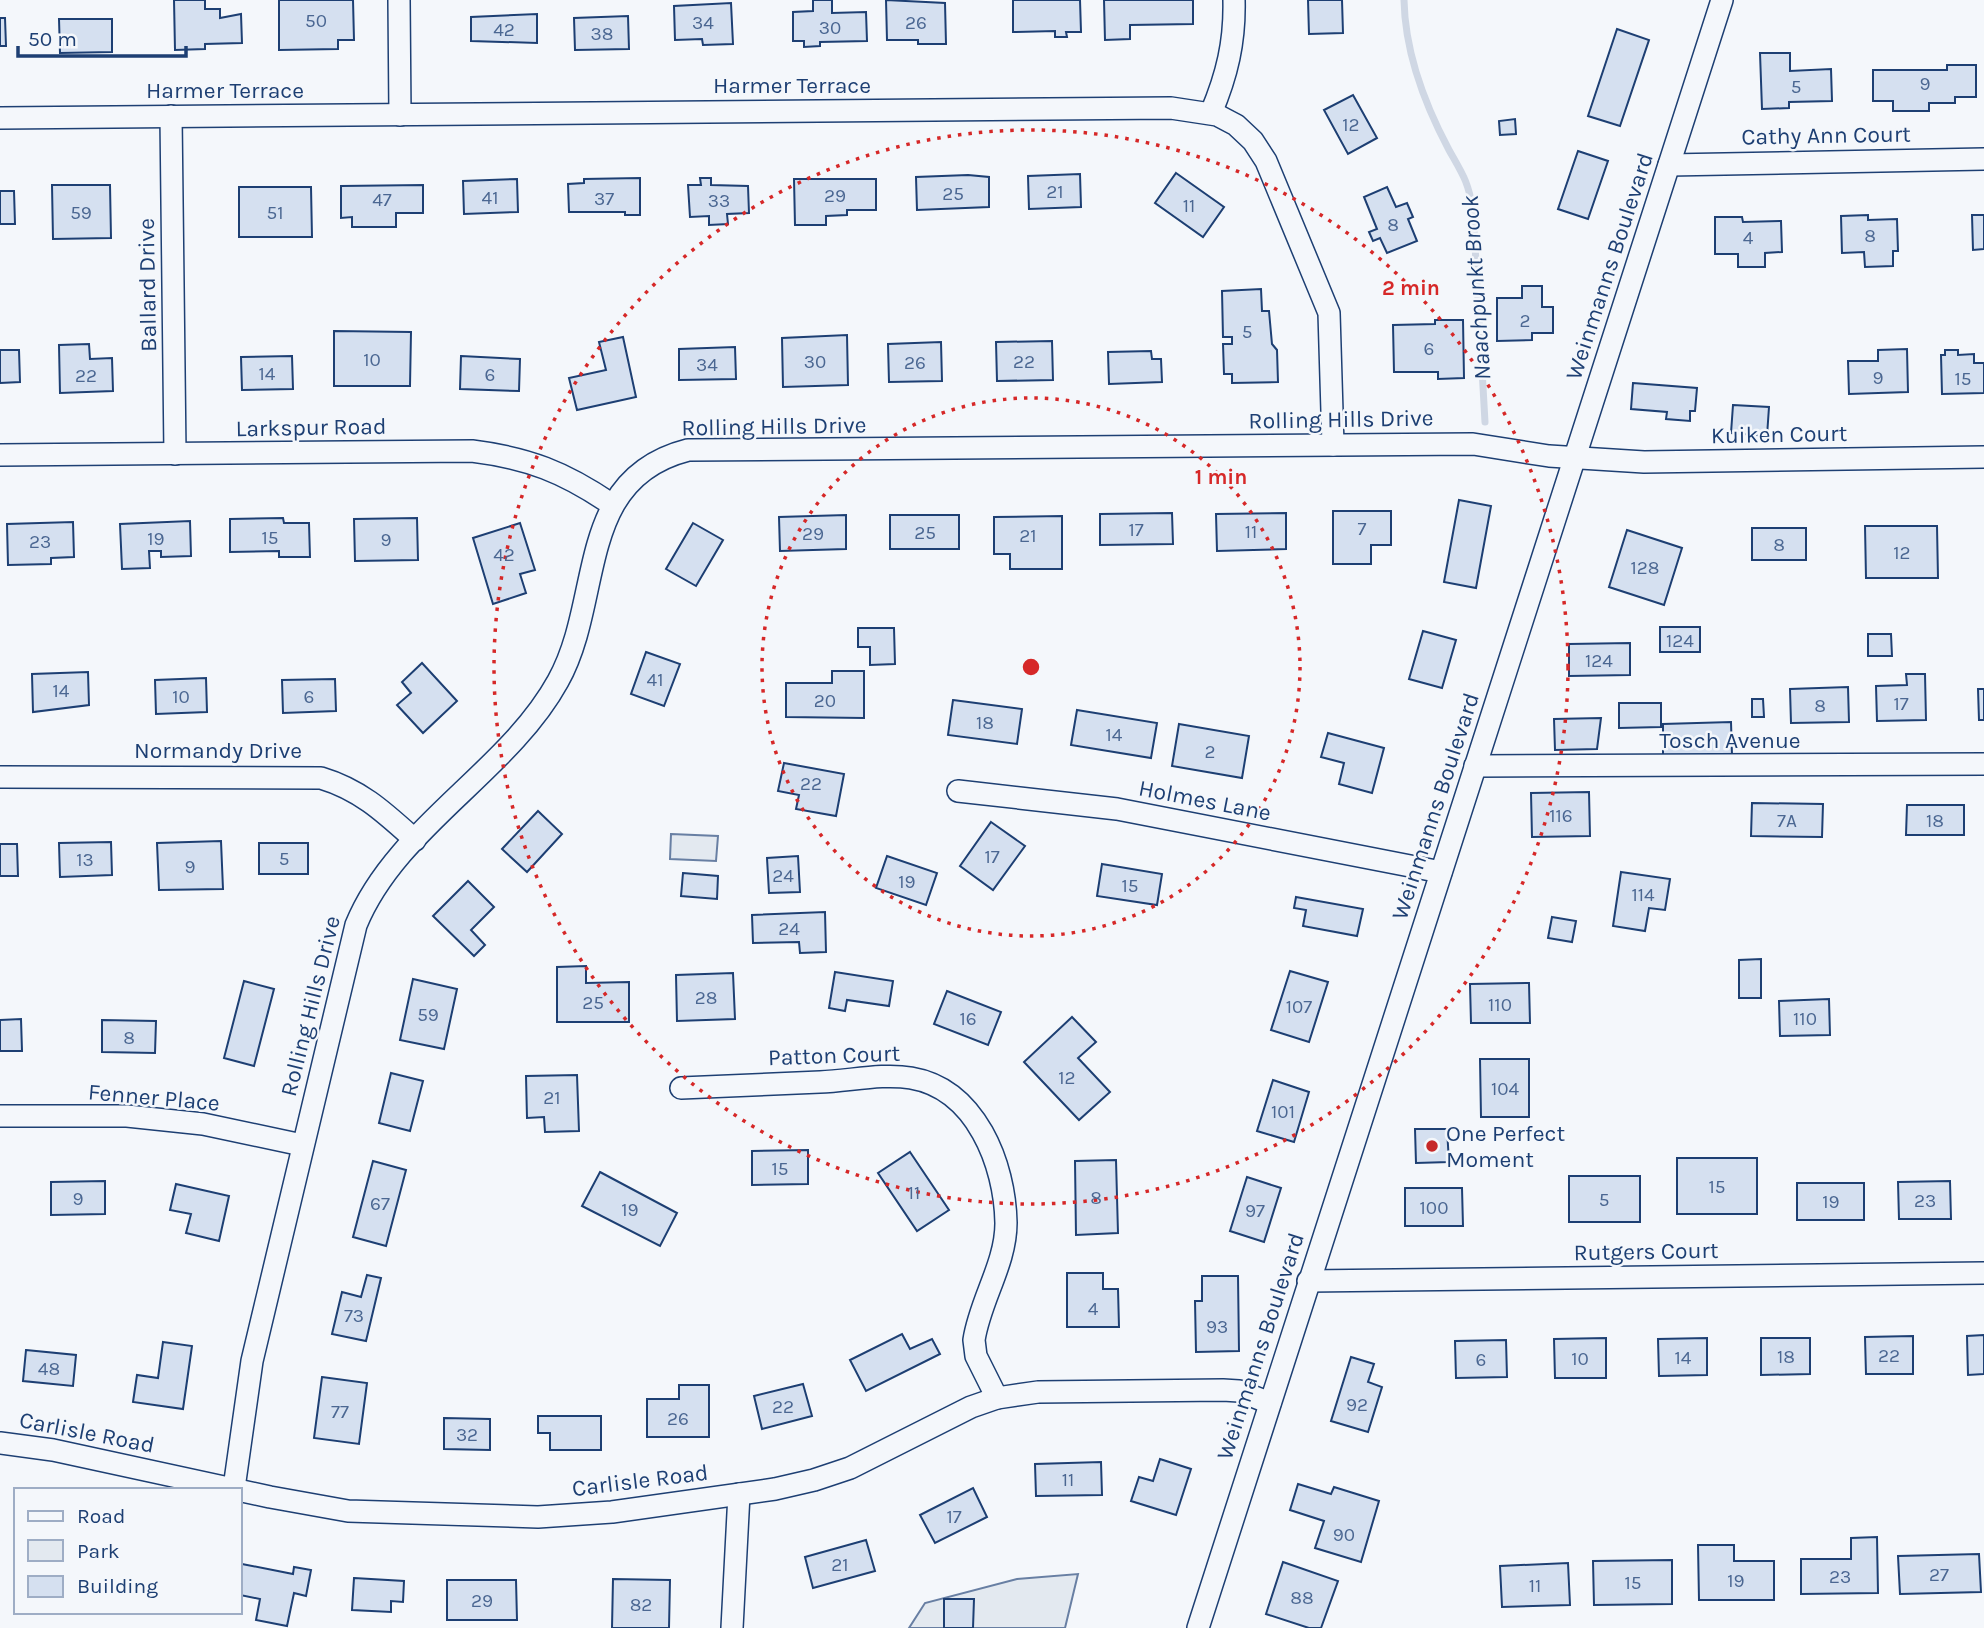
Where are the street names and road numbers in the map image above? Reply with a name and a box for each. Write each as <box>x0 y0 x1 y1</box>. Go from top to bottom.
street label: Harmer Terrace <box>713 72 871 99</box>
street label: Harmer Terrace <box>146 77 304 104</box>
street label: Cathy Ann Court <box>1741 121 1911 150</box>
street label: Weinmanns Boulevard <box>1560 149 1659 383</box>
street label: Ballard Drive <box>133 218 162 352</box>
street label: Rolling Hills Drive <box>1248 404 1434 435</box>
street label: Rolling Hills Drive <box>681 411 867 442</box>
street label: Larkspur Road <box>235 413 387 442</box>
street label: Kuiken Court <box>1711 420 1848 449</box>
street label: Weinmanns Boulevard <box>1386 689 1485 923</box>
street label: Tosch Avenue <box>1659 727 1801 754</box>
street label: Normandy Drive <box>134 737 302 764</box>
street label: Holmes Lane <box>1136 774 1273 827</box>
street label: Rolling Hills Drive <box>275 913 346 1099</box>
street label: Patton Court <box>768 1040 901 1071</box>
street label: Fenner Place <box>87 1078 221 1117</box>
street label: Weinmanns Boulevard <box>1211 1229 1310 1463</box>
street label: Rutgers Court <box>1573 1237 1719 1266</box>
street label: Carlisle Road <box>17 1406 157 1459</box>
street label: Carlisle Road <box>570 1459 710 1502</box>

